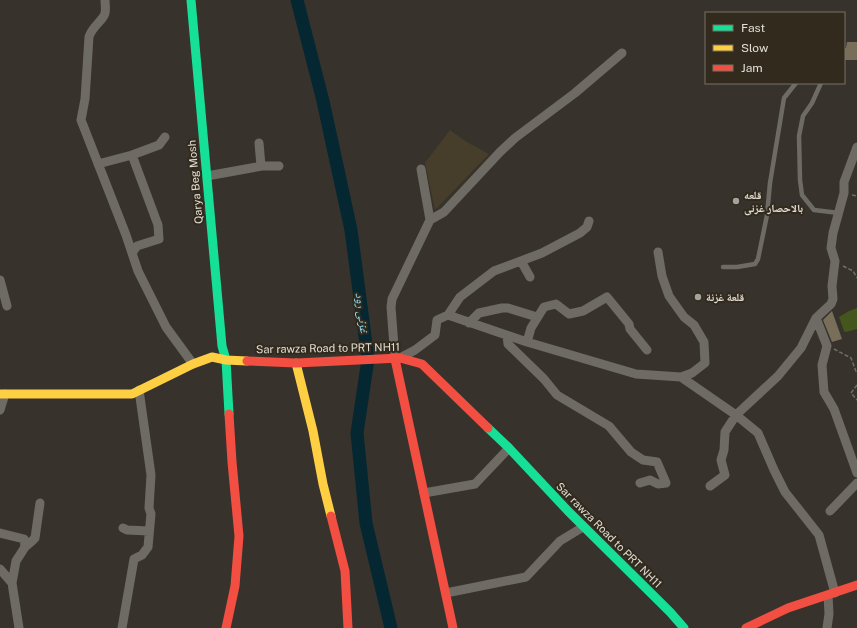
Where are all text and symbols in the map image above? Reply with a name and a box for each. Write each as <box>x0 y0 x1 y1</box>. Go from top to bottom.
legend <box>705 12 845 84</box>
text: Fast <box>741 21 766 35</box>
text: Slow <box>741 41 769 55</box>
text: Jam <box>741 61 763 75</box>
street label: Qarya Beg Mosh <box>185 140 205 224</box>
place label: قلعه بالاحصار غزنی <box>744 189 803 216</box>
marker: قلعه بالاحصار غزنی <box>731 196 741 206</box>
place label: قلعة غزنة <box>706 291 744 304</box>
water label: غزنی رود <box>352 292 372 335</box>
marker: قلعة غزنة <box>693 292 703 302</box>
street label: Sar rawza Road to PRT NH11 <box>256 341 400 355</box>
street label: Sar rawza Road to PRT NH11 <box>554 480 664 590</box>

